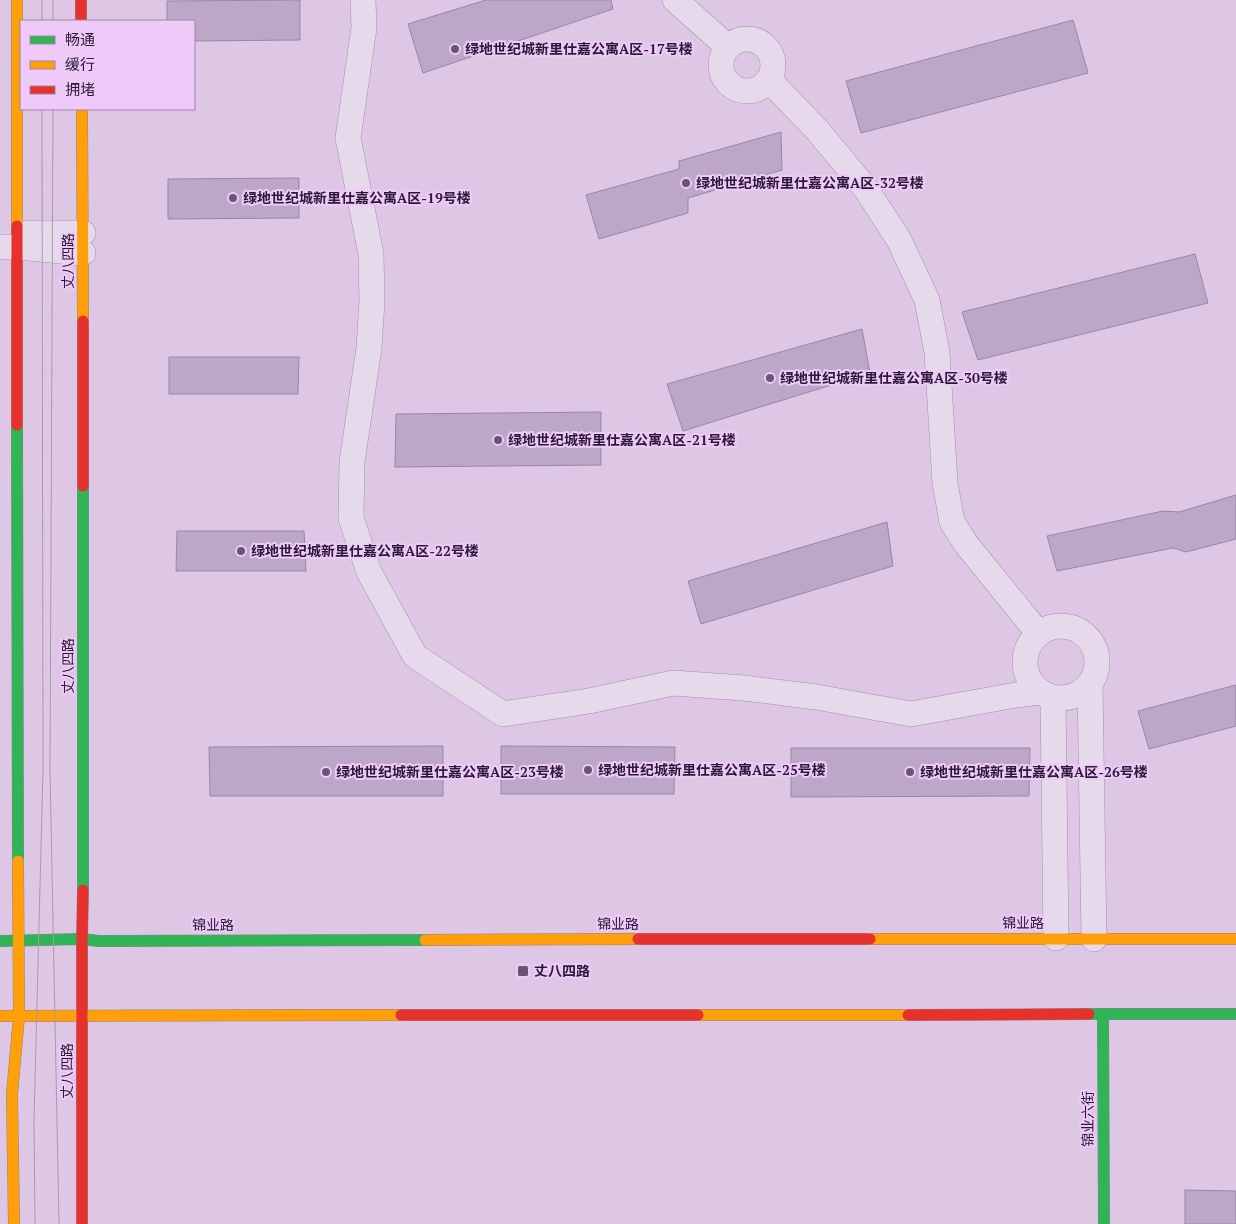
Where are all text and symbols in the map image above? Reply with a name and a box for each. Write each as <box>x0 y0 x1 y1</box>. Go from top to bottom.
legend <box>20 20 195 110</box>
text: 畅通 <box>65 29 95 49</box>
place label: 绿地世纪城新里仕嘉公寓A区-17号楼 <box>465 39 693 58</box>
marker: 绿地世纪城新里仕嘉公寓A区-17号楼 <box>449 43 461 55</box>
text: 缓行 <box>65 54 95 74</box>
text: 拥堵 <box>65 79 95 99</box>
place label: 绿地世纪城新里仕嘉公寓A区-32号楼 <box>696 173 924 192</box>
marker: 绿地世纪城新里仕嘉公寓A区-32号楼 <box>680 177 692 189</box>
place label: 绿地世纪城新里仕嘉公寓A区-19号楼 <box>243 188 471 207</box>
marker: 绿地世纪城新里仕嘉公寓A区-19号楼 <box>227 192 239 204</box>
street label: 丈八四路 <box>58 233 77 289</box>
place label: 绿地世纪城新里仕嘉公寓A区-30号楼 <box>780 368 1008 387</box>
marker: 绿地世纪城新里仕嘉公寓A区-30号楼 <box>764 372 776 384</box>
place label: 绿地世纪城新里仕嘉公寓A区-21号楼 <box>508 430 736 449</box>
marker: 绿地世纪城新里仕嘉公寓A区-21号楼 <box>492 434 504 446</box>
place label: 绿地世纪城新里仕嘉公寓A区-22号楼 <box>251 541 479 560</box>
marker: 绿地世纪城新里仕嘉公寓A区-22号楼 <box>235 545 247 557</box>
street label: 丈八四路 <box>58 638 77 694</box>
place label: 绿地世纪城新里仕嘉公寓A区-25号楼 <box>598 760 826 779</box>
place label: 绿地世纪城新里仕嘉公寓A区-23号楼 <box>336 762 564 781</box>
place label: 绿地世纪城新里仕嘉公寓A区-26号楼 <box>920 762 1148 781</box>
marker: 绿地世纪城新里仕嘉公寓A区-25号楼 <box>582 764 594 776</box>
marker: 绿地世纪城新里仕嘉公寓A区-23号楼 <box>320 766 332 778</box>
marker: 绿地世纪城新里仕嘉公寓A区-26号楼 <box>904 766 916 778</box>
street label: 锦业路 <box>1002 913 1044 932</box>
street label: 锦业路 <box>597 914 639 933</box>
street label: 锦业路 <box>192 915 234 934</box>
place label: 丈八四路 <box>534 961 590 980</box>
marker: 丈八四路 <box>516 964 530 978</box>
street label: 丈八四路 <box>57 1043 76 1099</box>
street label: 锦业六街 <box>1078 1091 1097 1147</box>

